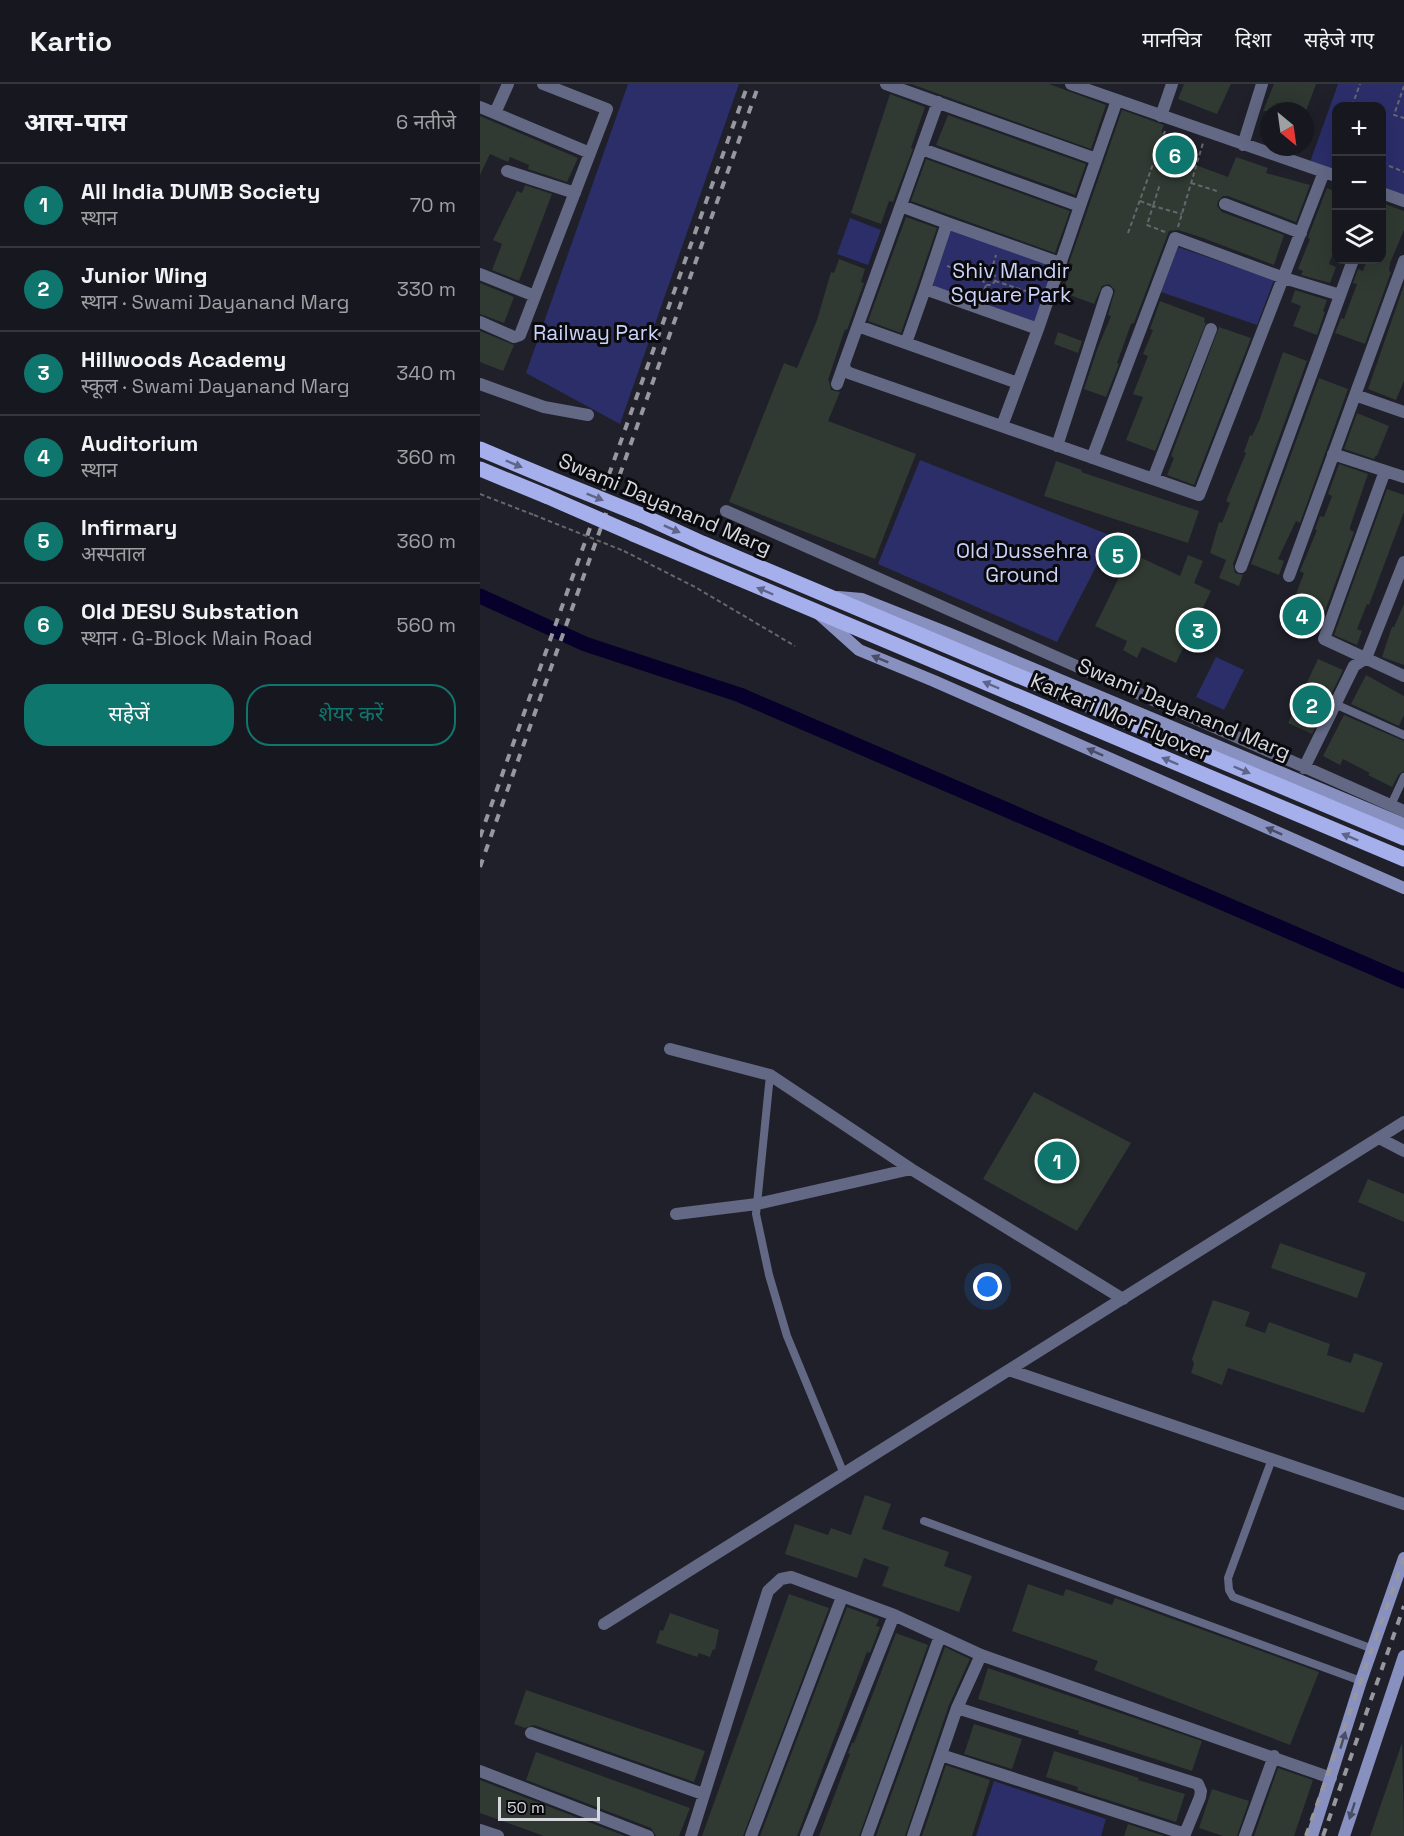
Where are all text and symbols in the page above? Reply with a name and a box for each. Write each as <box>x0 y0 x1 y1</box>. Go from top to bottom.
text: Kartio <box>30 23 112 59</box>
text: मानचित्र <box>1142 26 1202 53</box>
text: दिशा <box>1235 26 1271 53</box>
text: सहेजे गए <box>1304 26 1374 53</box>
north arrow <box>1260 102 1314 156</box>
map controls <box>1332 102 1386 264</box>
button: + <box>1332 102 1386 156</box>
text: आस-पास <box>24 105 127 139</box>
text: 6 नतीजे <box>396 109 456 135</box>
pin: 6 <box>1156 132 1194 178</box>
button: − <box>1332 156 1386 210</box>
text: All India DUMB Society <box>81 177 320 205</box>
text: 1 <box>39 192 48 218</box>
text: 70 m <box>410 192 456 218</box>
text: स्थान <box>81 205 117 231</box>
button: layers <box>1332 210 1386 264</box>
park label: Shiv Mandir Square Park <box>951 257 1071 308</box>
text: Junior Wing <box>81 261 207 289</box>
text: 2 <box>38 276 49 302</box>
text: 330 m <box>397 276 456 302</box>
text: स्थान · Swami Dayanand Marg <box>81 289 349 315</box>
park label: Railway Park <box>533 319 659 346</box>
text: Hillwoods Academy <box>81 345 286 373</box>
text: 3 <box>37 360 50 386</box>
text: 340 m <box>396 360 456 386</box>
text: स्कूल · Swami Dayanand Marg <box>81 373 350 399</box>
text: Auditorium <box>81 429 198 457</box>
text: 4 <box>37 444 50 470</box>
text: 360 m <box>397 444 456 470</box>
street label: Swami Dayanand Marg <box>555 446 776 561</box>
text: स्थान <box>81 457 117 483</box>
one-way arrow <box>506 459 524 469</box>
one-way arrow <box>586 493 604 502</box>
text: Infirmary <box>81 513 177 541</box>
one-way arrow <box>663 524 681 534</box>
text: 5 <box>38 528 50 554</box>
text: 360 m <box>397 528 456 554</box>
pin: 5 <box>1098 532 1138 578</box>
park label: Old Dussehra Ground <box>956 537 1088 588</box>
text: अस्पताल <box>81 541 146 567</box>
one-way arrow <box>756 586 774 595</box>
pin: 4 <box>1282 594 1322 638</box>
text: Old DESU Substation <box>81 597 299 625</box>
pin: 3 <box>1178 608 1218 652</box>
text: 6 <box>37 612 50 638</box>
text: 560 m <box>397 612 456 638</box>
text: स्थान · G-Block Main Road <box>81 625 312 651</box>
street label: Swami Dayanand Marg <box>1074 651 1295 766</box>
one-way arrow <box>870 654 888 664</box>
street label: Karkari Mor Flyover <box>1027 667 1214 767</box>
one-way arrow <box>981 680 999 690</box>
pin: 2 <box>1292 682 1332 728</box>
button: सहेजें <box>24 684 234 746</box>
button: शेयर करें <box>246 684 456 746</box>
one-way arrow <box>1086 747 1104 756</box>
one-way arrow <box>1161 756 1179 766</box>
one-way arrow <box>1233 766 1251 775</box>
one-way arrow <box>1265 826 1282 835</box>
one-way arrow <box>1341 832 1359 841</box>
pin: 1 <box>1038 1138 1076 1184</box>
your location <box>973 1272 1002 1301</box>
one-way arrow <box>1339 1731 1348 1749</box>
scale bar <box>498 1794 600 1822</box>
text: 50 m <box>507 1797 545 1818</box>
one-way arrow <box>1347 1802 1356 1820</box>

